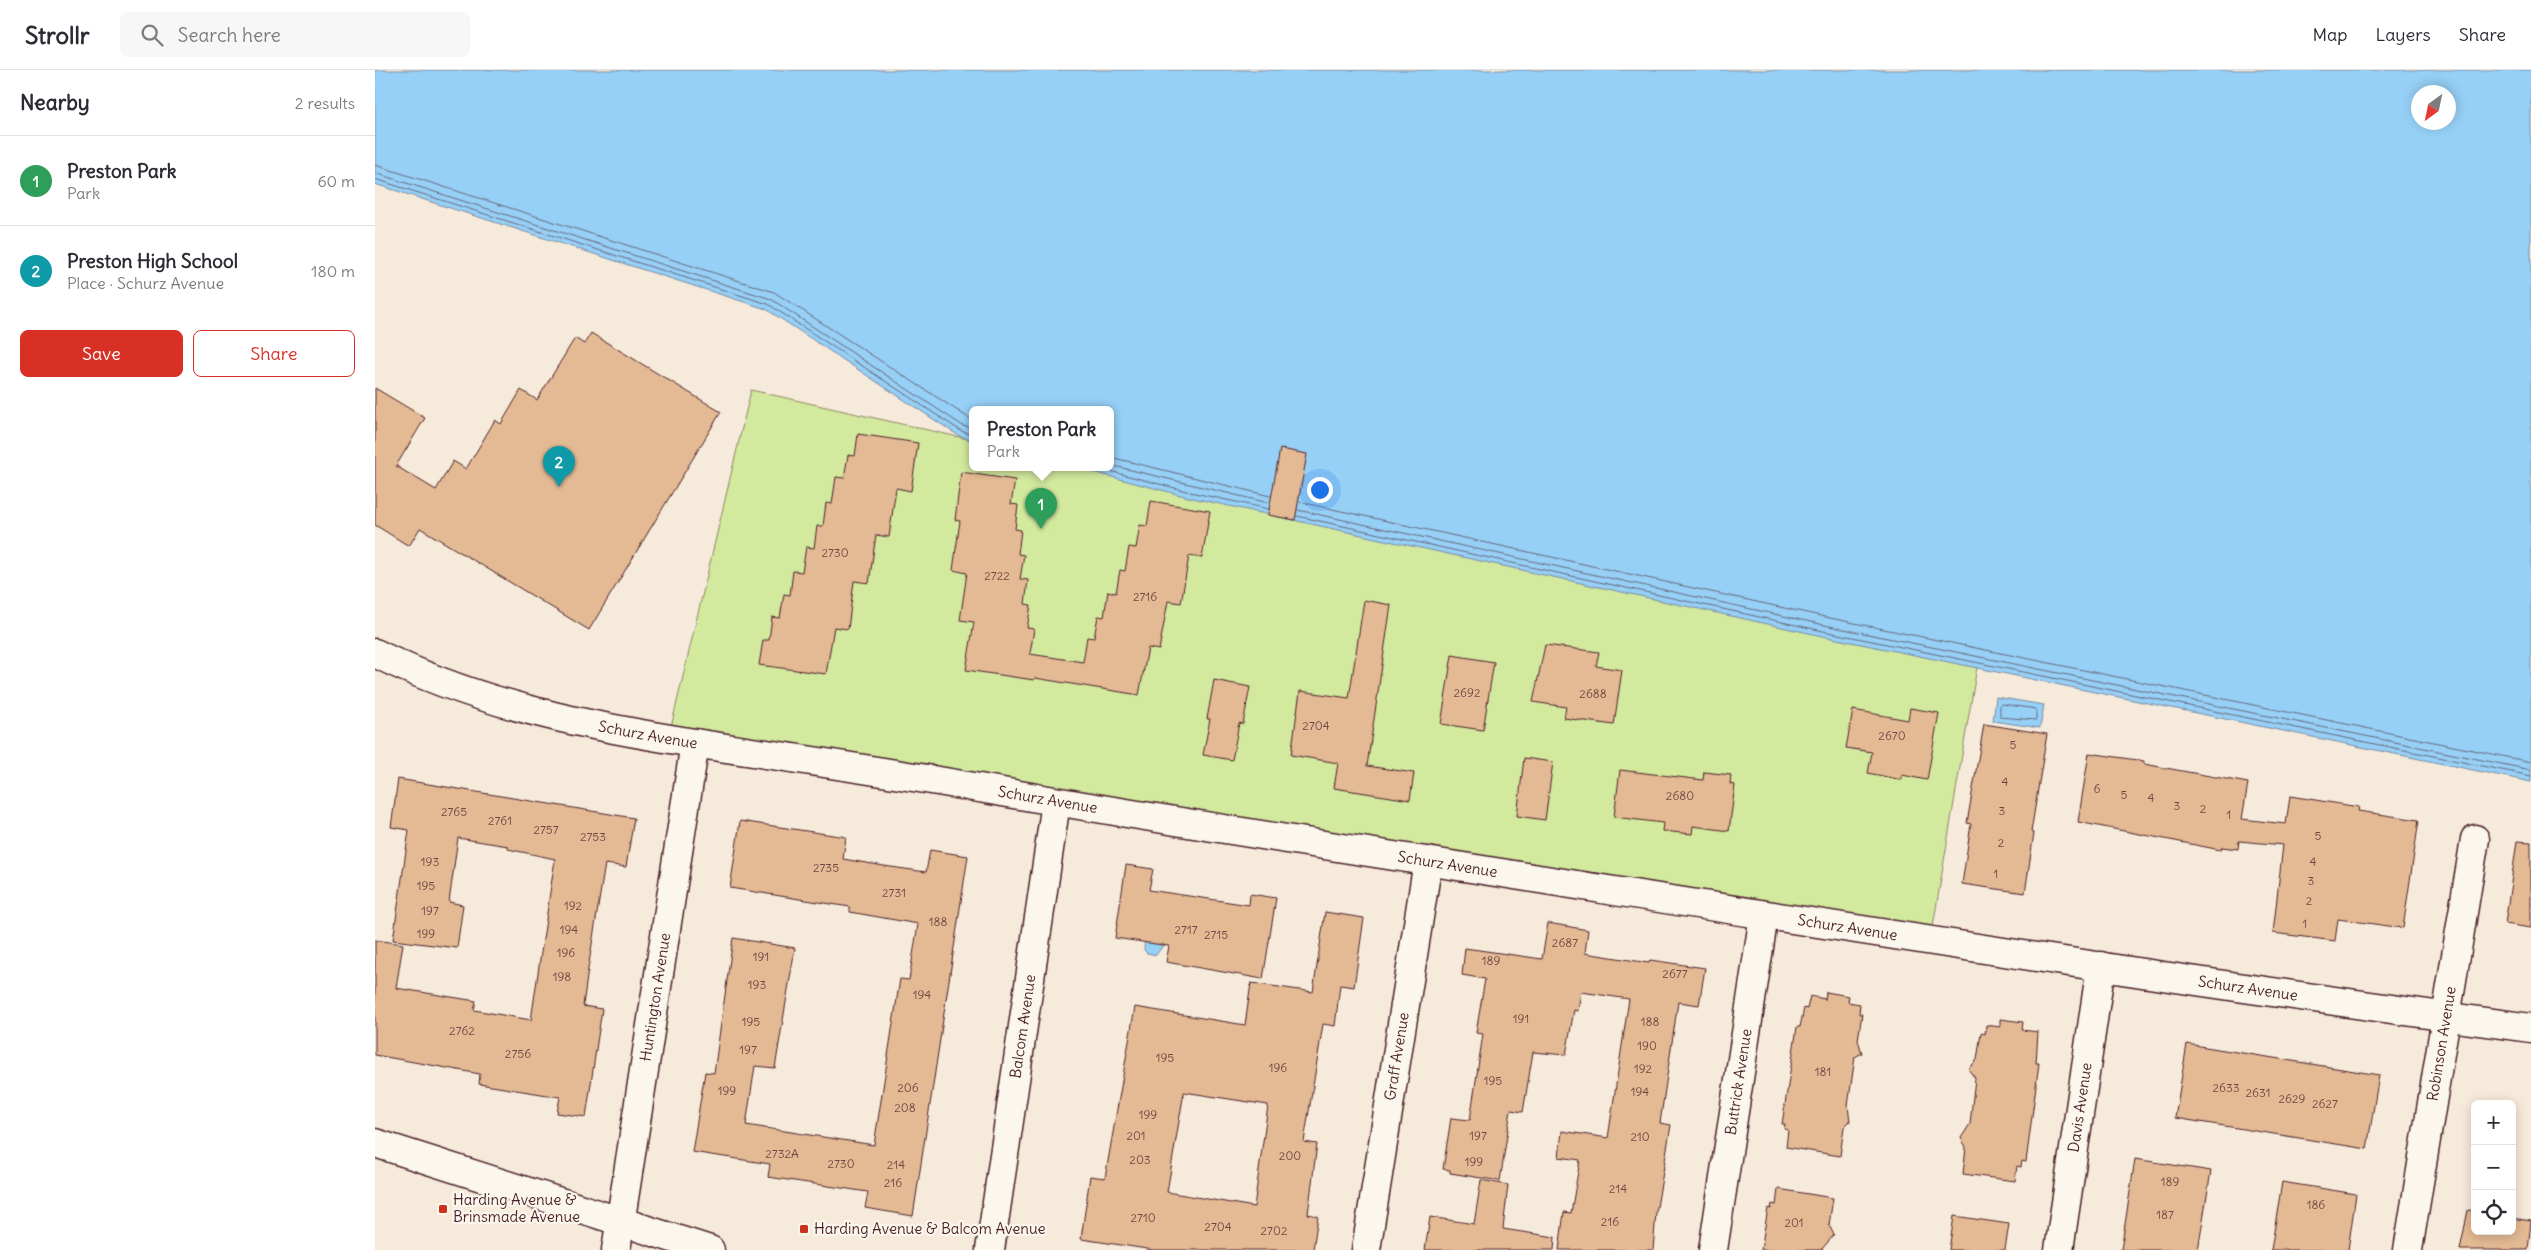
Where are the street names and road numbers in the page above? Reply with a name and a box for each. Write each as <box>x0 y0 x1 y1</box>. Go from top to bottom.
street label: Schurz Avenue <box>597 716 699 752</box>
street label: Schurz Avenue <box>997 781 1099 817</box>
street label: Schurz Avenue <box>1396 847 1499 881</box>
street label: Schurz Avenue <box>1796 910 1899 944</box>
street label: Huntington Avenue <box>636 931 674 1063</box>
street label: Schurz Avenue <box>2197 971 2299 1005</box>
street label: Balcom Avenue <box>1005 973 1039 1080</box>
street label: Robinson Avenue <box>2422 985 2460 1102</box>
street label: Graff Avenue <box>1380 1011 1413 1102</box>
street label: Buttrick Avenue <box>1721 1027 1756 1136</box>
street label: Davis Avenue <box>2064 1061 2096 1154</box>

